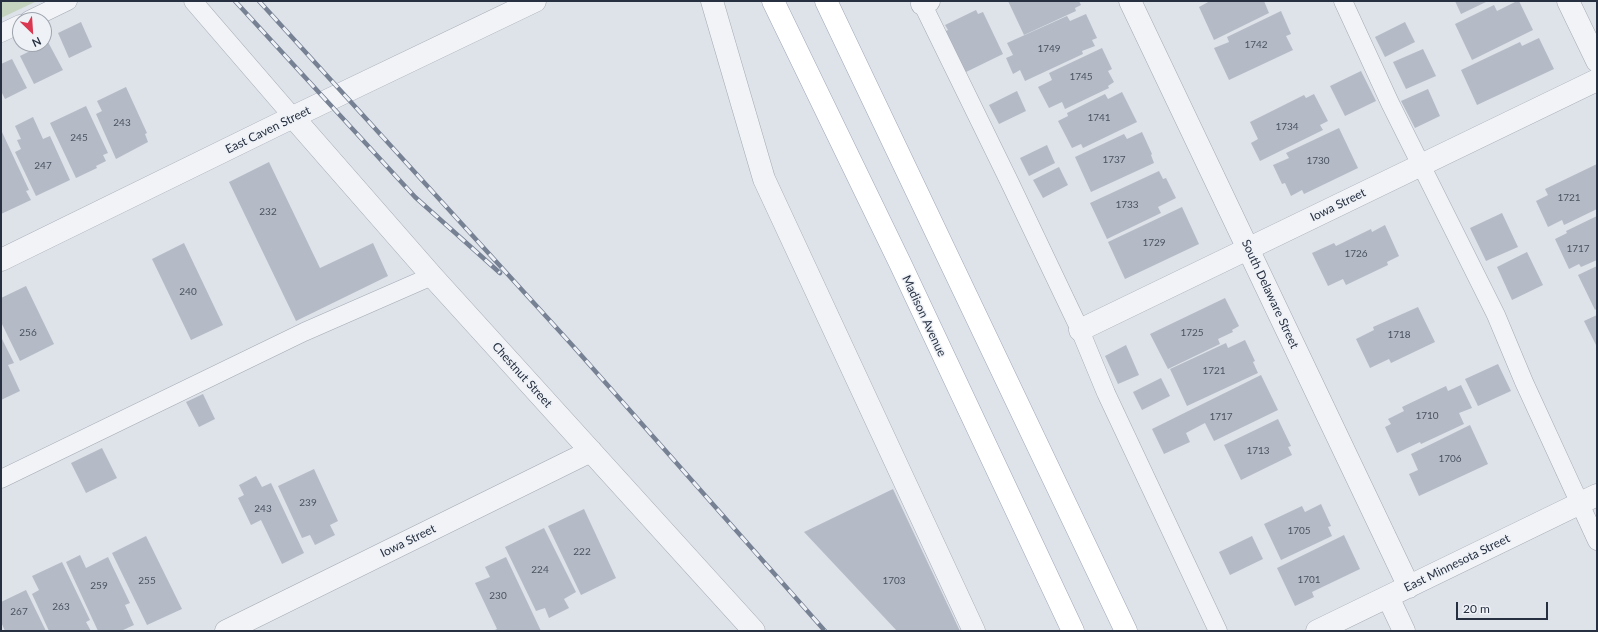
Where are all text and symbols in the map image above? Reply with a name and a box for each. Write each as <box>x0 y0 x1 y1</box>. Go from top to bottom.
north arrow <box>12 12 52 52</box>
text: N <box>30 35 43 50</box>
house number: 1742 <box>1244 39 1268 51</box>
house number: 1749 <box>1037 43 1061 55</box>
house number: 1745 <box>1069 71 1093 83</box>
street label: East Caven Street <box>223 103 313 157</box>
house number: 1741 <box>1087 112 1111 124</box>
house number: 243 <box>113 117 131 129</box>
house number: 1734 <box>1275 121 1299 133</box>
house number: 245 <box>70 132 88 144</box>
house number: 1737 <box>1102 154 1126 166</box>
house number: 1730 <box>1306 155 1330 167</box>
house number: 247 <box>34 160 52 172</box>
street label: Iowa Street <box>1308 185 1368 225</box>
house number: 1721 <box>1557 192 1581 204</box>
house number: 1733 <box>1115 199 1139 211</box>
house number: 232 <box>259 206 277 218</box>
house number: 1729 <box>1142 237 1166 249</box>
street label: South Delaware Street <box>1238 237 1302 351</box>
house number: 1717 <box>1566 243 1590 255</box>
house number: 1726 <box>1344 248 1368 260</box>
street label: Madison Avenue <box>899 273 949 359</box>
house number: 240 <box>179 286 197 298</box>
house number: 256 <box>19 327 37 339</box>
house number: 1725 <box>1180 327 1204 339</box>
house number: 1718 <box>1387 329 1411 341</box>
street label: Chestnut Street <box>489 339 555 411</box>
house number: 1721 <box>1202 365 1226 377</box>
house number: 1710 <box>1415 410 1439 422</box>
house number: 1717 <box>1209 411 1233 423</box>
house number: 1713 <box>1246 445 1270 457</box>
house number: 1706 <box>1438 453 1462 465</box>
house number: 239 <box>299 497 317 509</box>
house number: 243 <box>254 503 272 515</box>
street label: Iowa Street <box>378 521 438 561</box>
house number: 1705 <box>1287 525 1311 537</box>
street label: East Minnesota Street <box>1402 531 1512 595</box>
house number: 222 <box>573 546 591 558</box>
house number: 224 <box>531 564 549 576</box>
house number: 1701 <box>1297 574 1321 586</box>
house number: 255 <box>138 575 156 587</box>
house number: 1703 <box>882 575 906 587</box>
house number: 259 <box>90 580 108 592</box>
house number: 230 <box>489 590 507 602</box>
scale bar <box>1458 594 1550 620</box>
house number: 263 <box>52 601 70 613</box>
text: 20 m <box>1463 601 1490 616</box>
house number: 267 <box>10 606 28 618</box>

